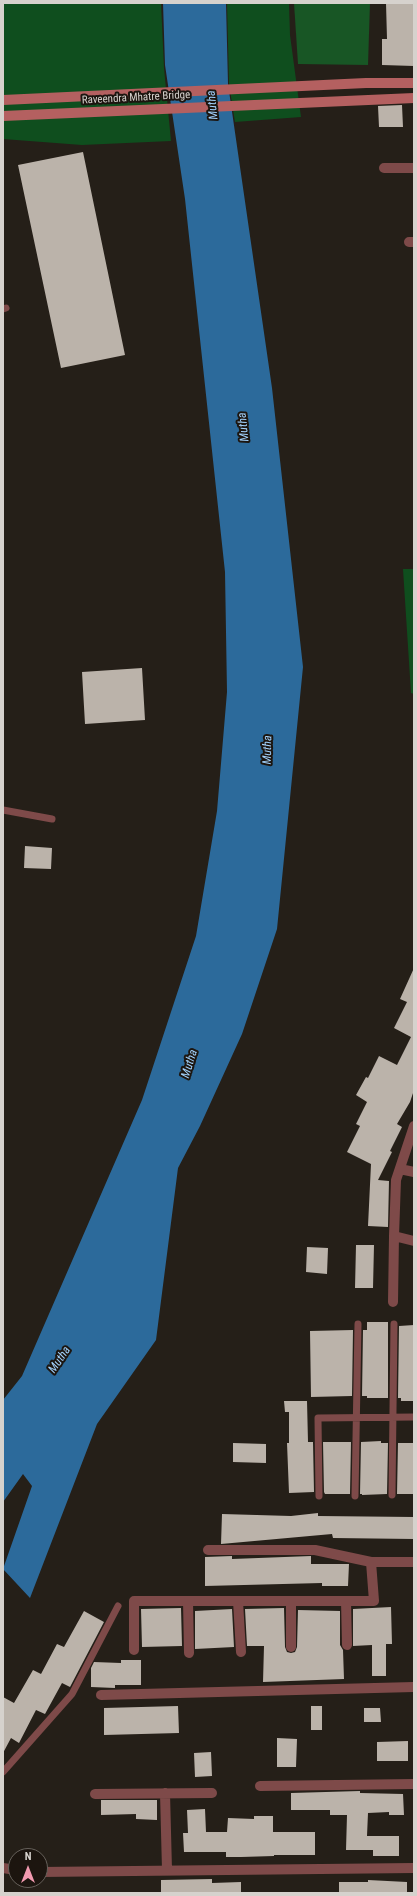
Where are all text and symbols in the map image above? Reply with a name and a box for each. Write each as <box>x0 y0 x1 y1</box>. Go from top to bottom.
street label: Raveendra Mhatre Bridge <box>81 89 191 107</box>
water label: Mutha <box>204 90 222 120</box>
water label: Mutha <box>235 412 253 442</box>
water label: Mutha <box>261 735 275 765</box>
water label: Mutha <box>179 1048 201 1080</box>
water label: Mutha <box>46 1344 74 1376</box>
north arrow <box>8 1848 48 1888</box>
text: N <box>25 1850 31 1863</box>

